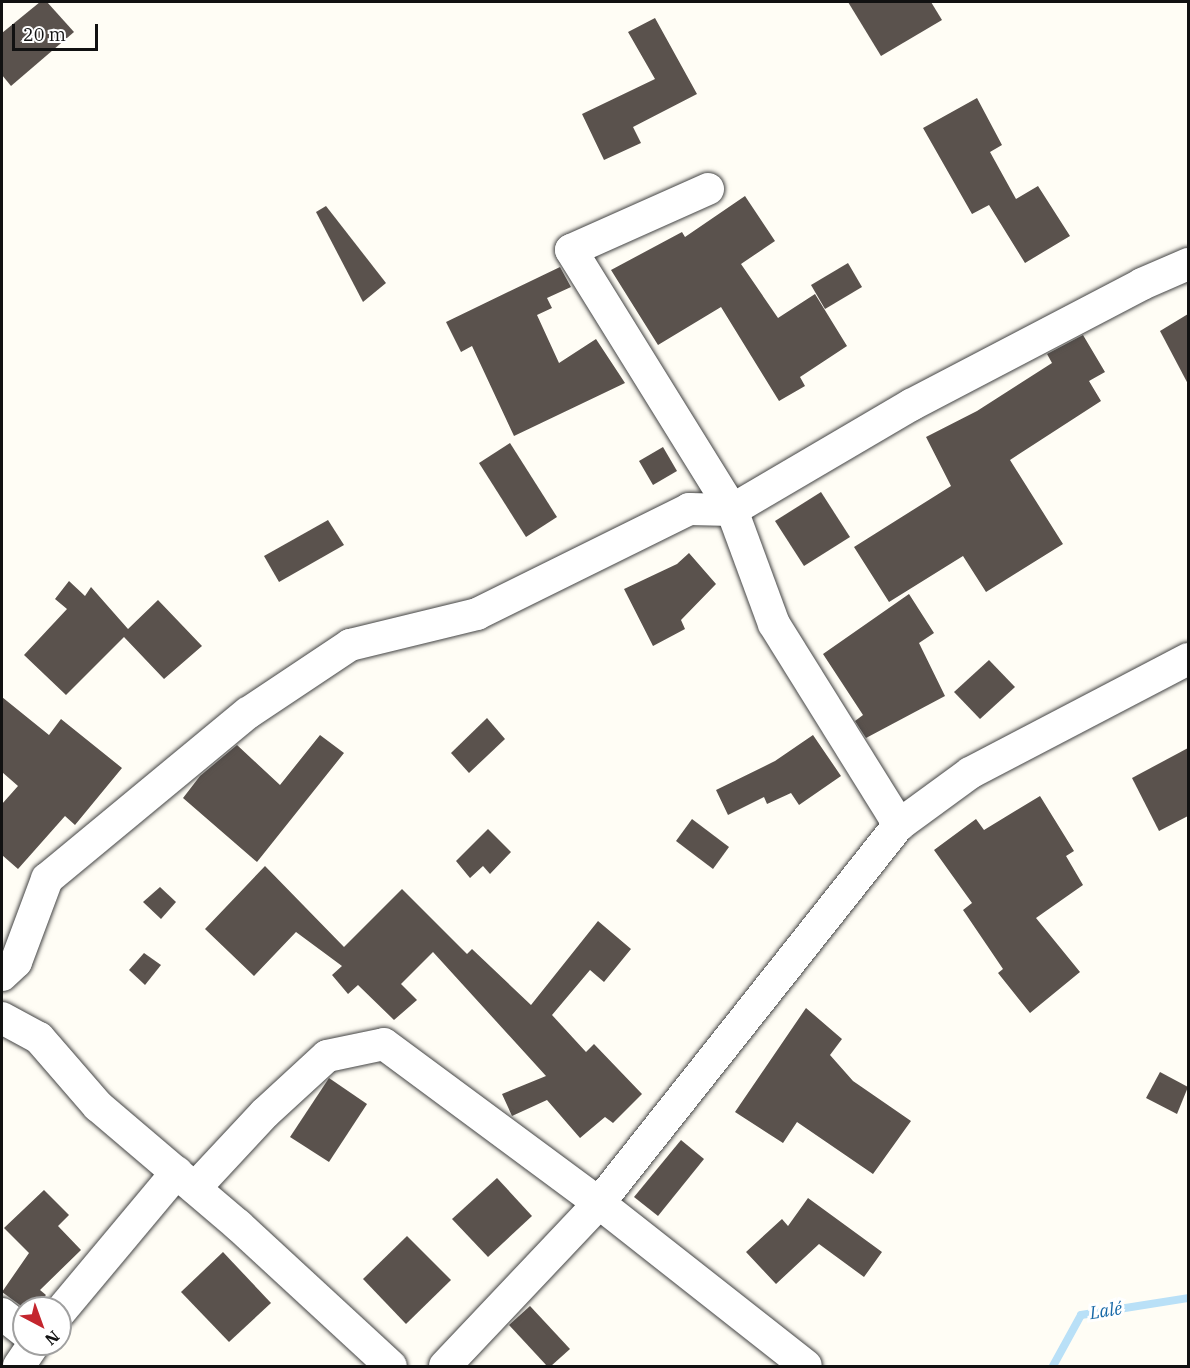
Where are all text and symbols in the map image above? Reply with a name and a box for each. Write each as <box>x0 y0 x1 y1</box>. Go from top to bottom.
scale bar <box>15 12 100 50</box>
text: 20 m <box>23 23 66 46</box>
north arrow <box>12 1296 72 1356</box>
water label: Lalé <box>1088 1298 1124 1324</box>
text: N <box>41 1326 64 1350</box>

